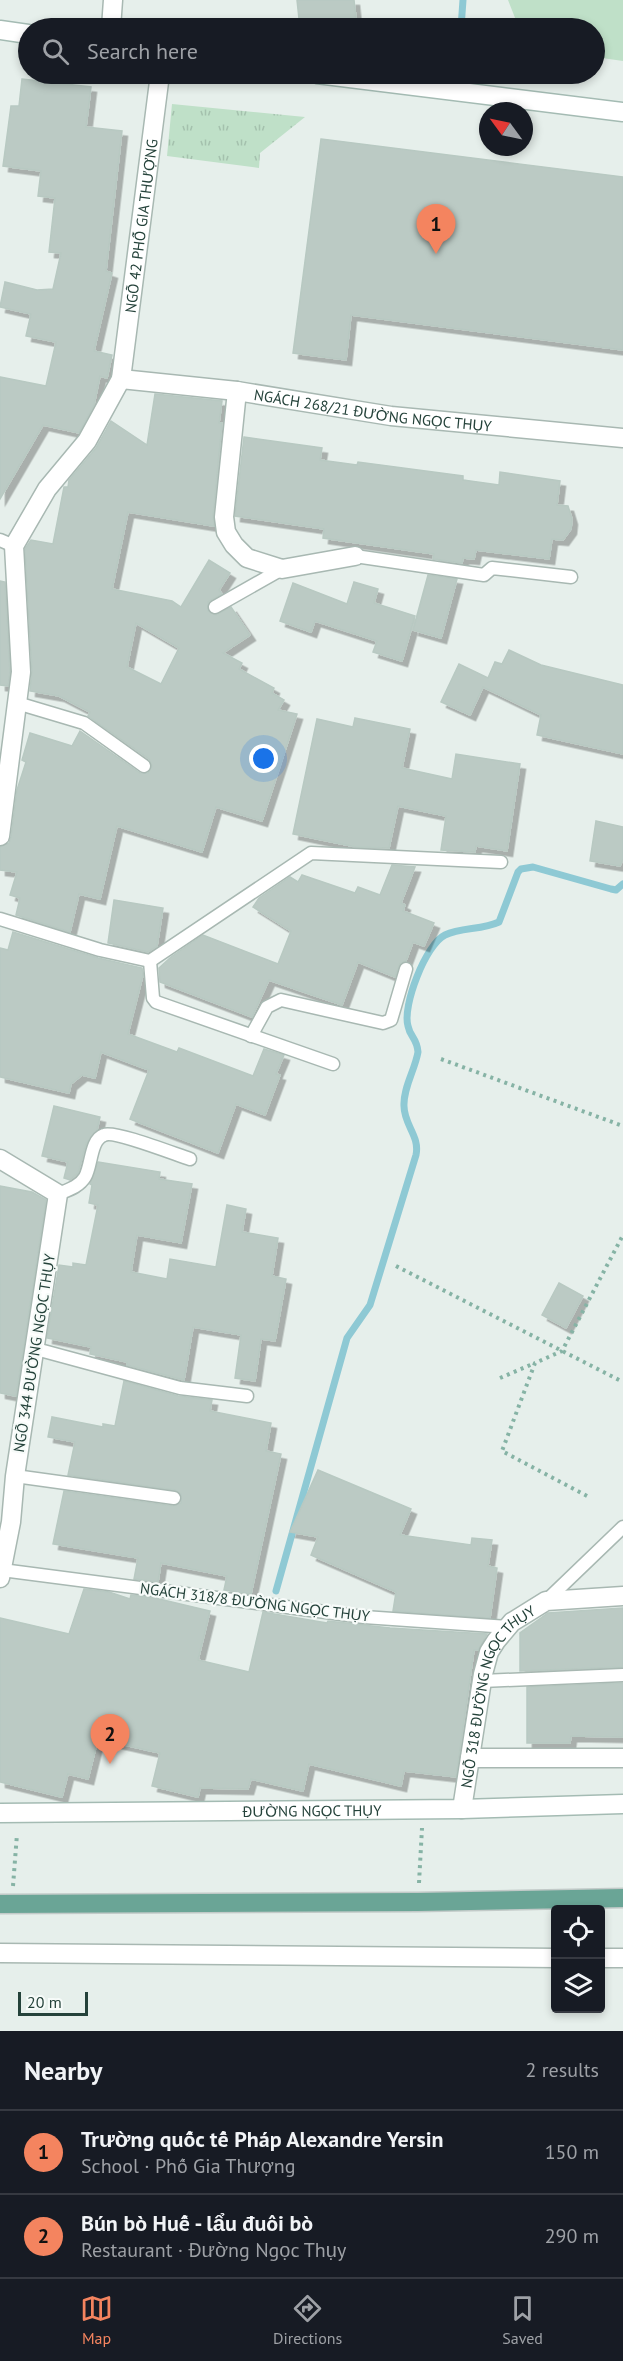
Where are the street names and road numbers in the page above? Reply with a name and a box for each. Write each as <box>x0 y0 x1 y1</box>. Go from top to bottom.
street label: NGÕ 42 PHỐ GIA THƯỢNG <box>120 138 161 314</box>
street label: NGÁCH 268/21 ĐƯỜNG NGỌC THỤY <box>253 384 493 435</box>
street label: NGÕ 344 ĐƯỜNG NGỌC THỤY <box>9 1252 59 1454</box>
street label: NGÁCH 318/8 ĐƯỜNG NGỌC THỤY <box>139 1578 372 1626</box>
street label: NGÕ 318 ĐƯỜNG NGỌC THỤY <box>456 1600 539 1789</box>
street label: ĐƯỜNG NGỌC THỤY <box>241 1800 382 1820</box>

